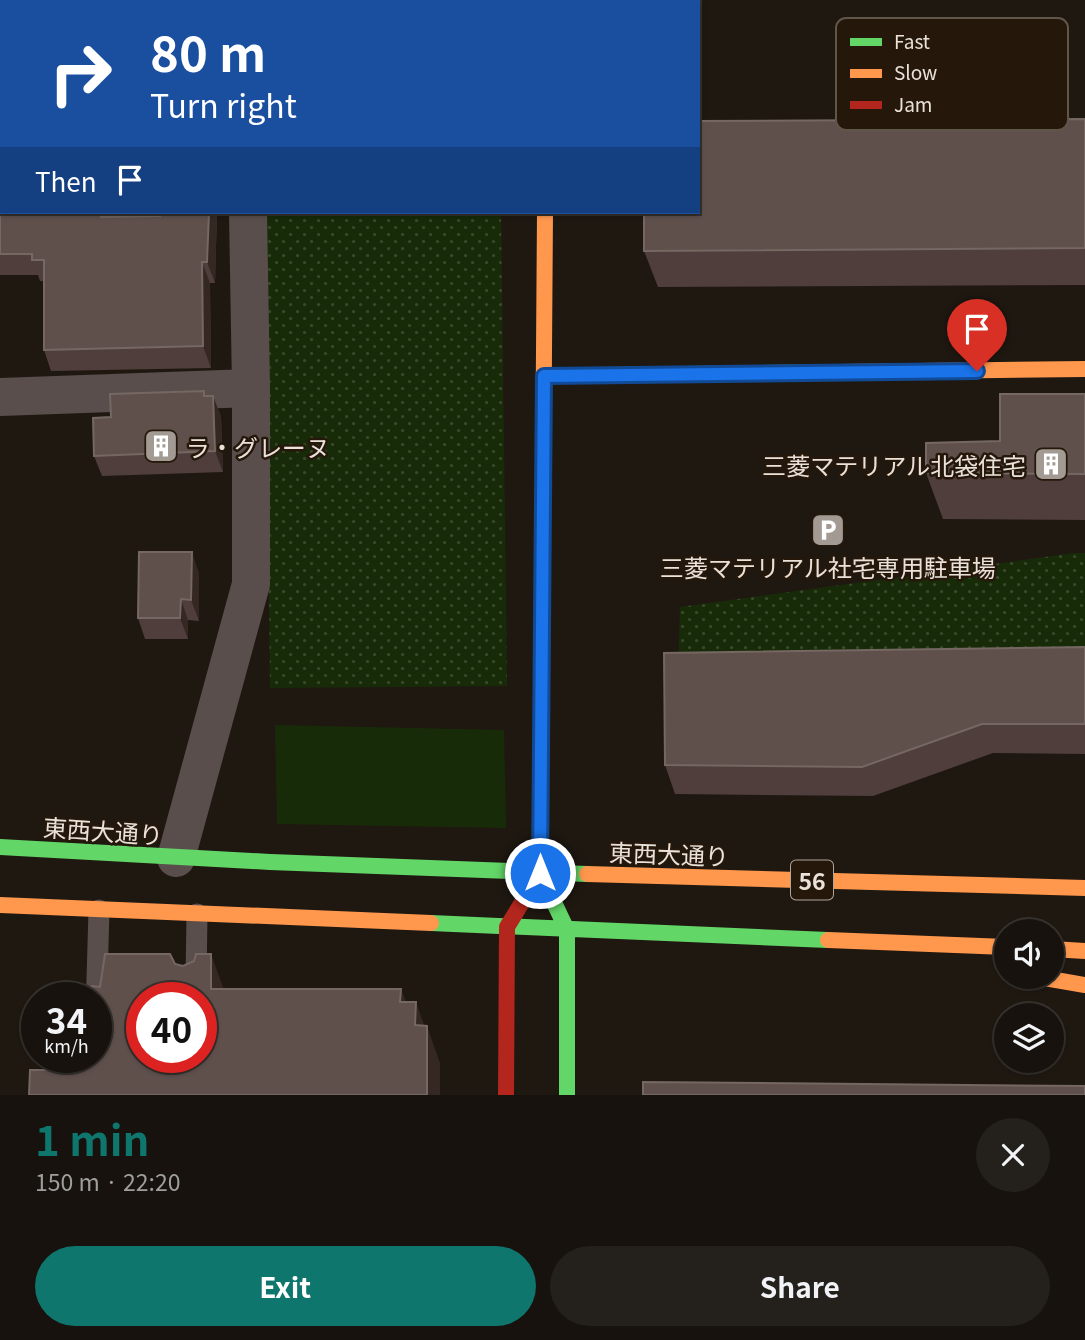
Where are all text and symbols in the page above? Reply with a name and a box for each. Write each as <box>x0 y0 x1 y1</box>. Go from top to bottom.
text: 80 m <box>150 15 266 86</box>
legend <box>836 18 1068 130</box>
text: Fast <box>894 27 930 54</box>
icon: right <box>35 28 126 119</box>
text: Slow <box>894 58 937 85</box>
text: Turn right <box>150 81 297 127</box>
text: Jam <box>894 90 932 117</box>
icon: arrive <box>111 161 149 199</box>
text: Then <box>35 162 97 199</box>
pin <box>947 299 1007 371</box>
icon: arrive <box>958 310 996 348</box>
building icon: ラ・グレーヌ <box>142 427 180 465</box>
place label: ラ・グレーヌ <box>186 429 330 464</box>
building icon: 三菱マテリアル北袋住宅 <box>1032 445 1070 483</box>
place label: 三菱マテリアル北袋住宅 <box>762 447 1026 482</box>
parking icon: 三菱マテリアル社宅専用駐車場 <box>809 511 847 549</box>
place label: 三菱マテリアル社宅専用駐車場 <box>660 549 996 584</box>
street label: 東西大通り <box>42 808 164 852</box>
street label: 東西大通り <box>608 833 730 873</box>
position arrow <box>503 836 577 910</box>
road number: 56 <box>791 860 833 900</box>
map controls <box>994 919 1064 1073</box>
button: sound <box>994 919 1064 989</box>
speed limit sign: 40 <box>126 982 217 1073</box>
text: 34 <box>46 993 87 1044</box>
button: layers <box>994 1003 1064 1073</box>
text: km/h <box>44 1032 89 1058</box>
text: 1 min <box>35 1107 150 1168</box>
button: close <box>976 1118 1050 1192</box>
text: 150 m · 22:20 <box>35 1164 180 1198</box>
button: Exit <box>35 1246 536 1326</box>
button: Share <box>550 1246 1050 1326</box>

